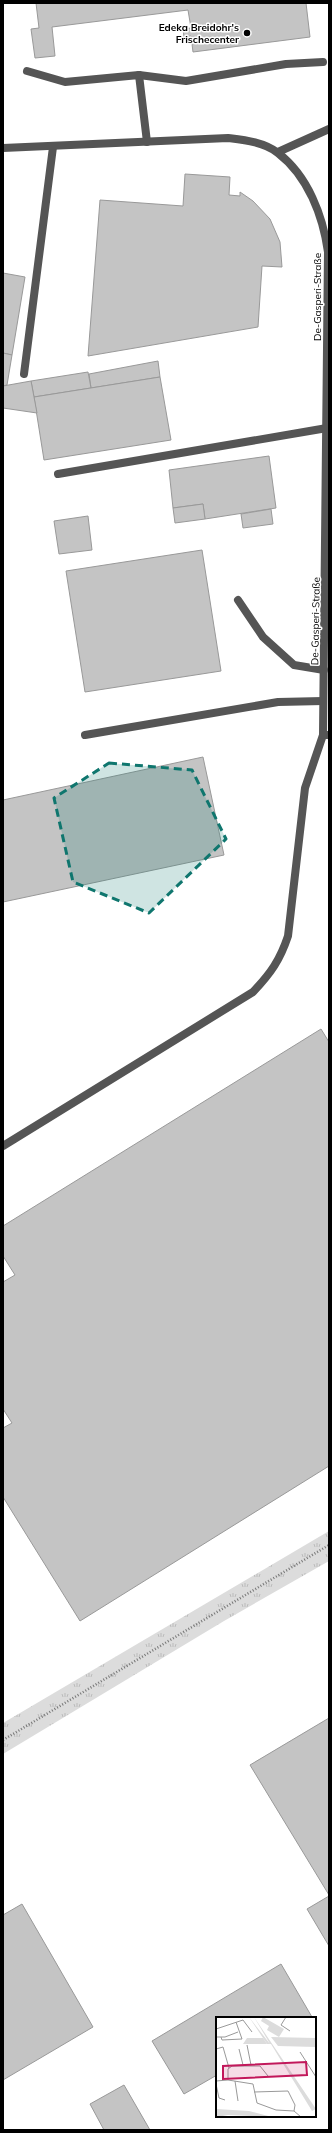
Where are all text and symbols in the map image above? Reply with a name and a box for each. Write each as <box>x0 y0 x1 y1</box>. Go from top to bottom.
place label: Edeka Breidohr's Frischecenter <box>159 21 239 46</box>
marker: Edeka Breidohr's Frischecenter <box>242 28 252 38</box>
street label: De-Gasperi-Straße <box>311 253 324 341</box>
street label: De-Gasperi-Straße <box>308 577 323 665</box>
inset map <box>216 2017 316 2117</box>

